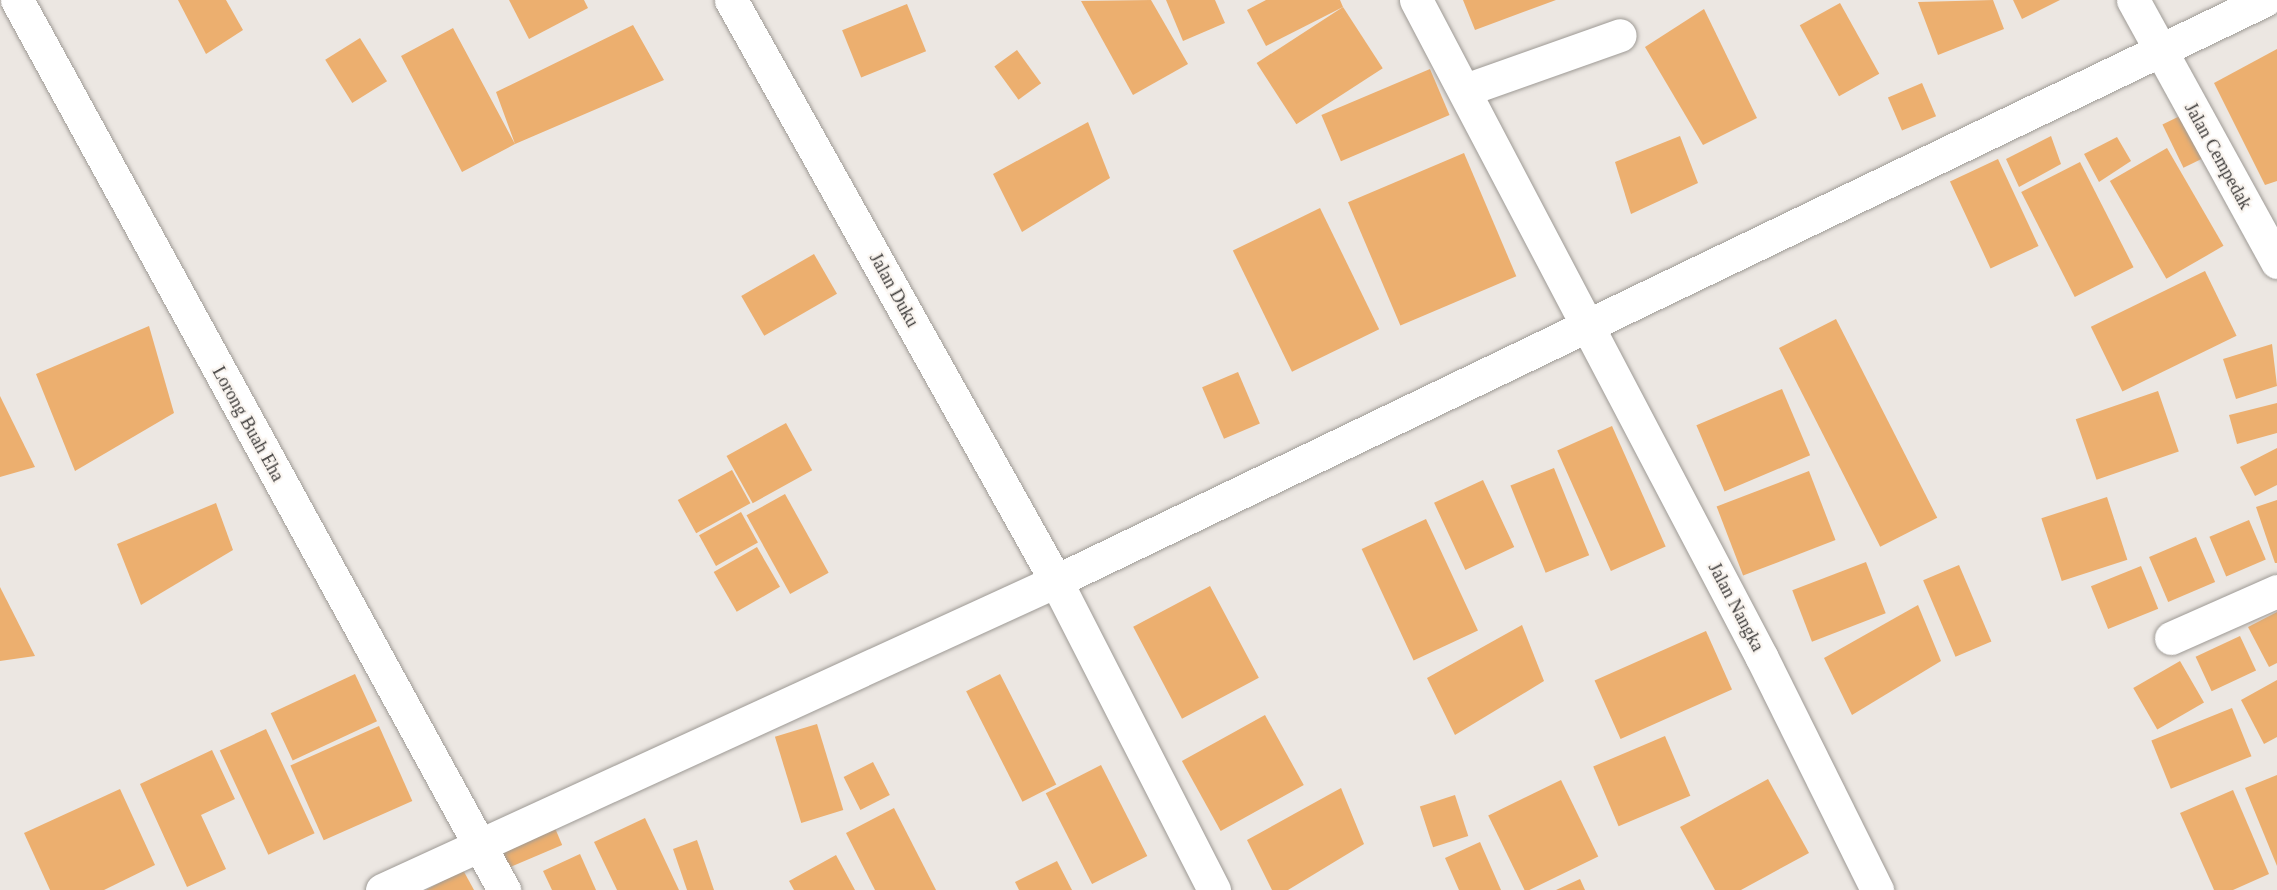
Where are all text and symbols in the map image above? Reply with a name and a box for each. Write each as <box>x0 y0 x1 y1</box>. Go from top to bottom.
street label: Jalan Cempedak <box>2180 99 2256 213</box>
street label: Jalan Duku <box>865 249 923 331</box>
street label: Lorong Buah Eha <box>208 363 288 485</box>
street label: Jalan Nangka <box>1704 559 1768 655</box>

